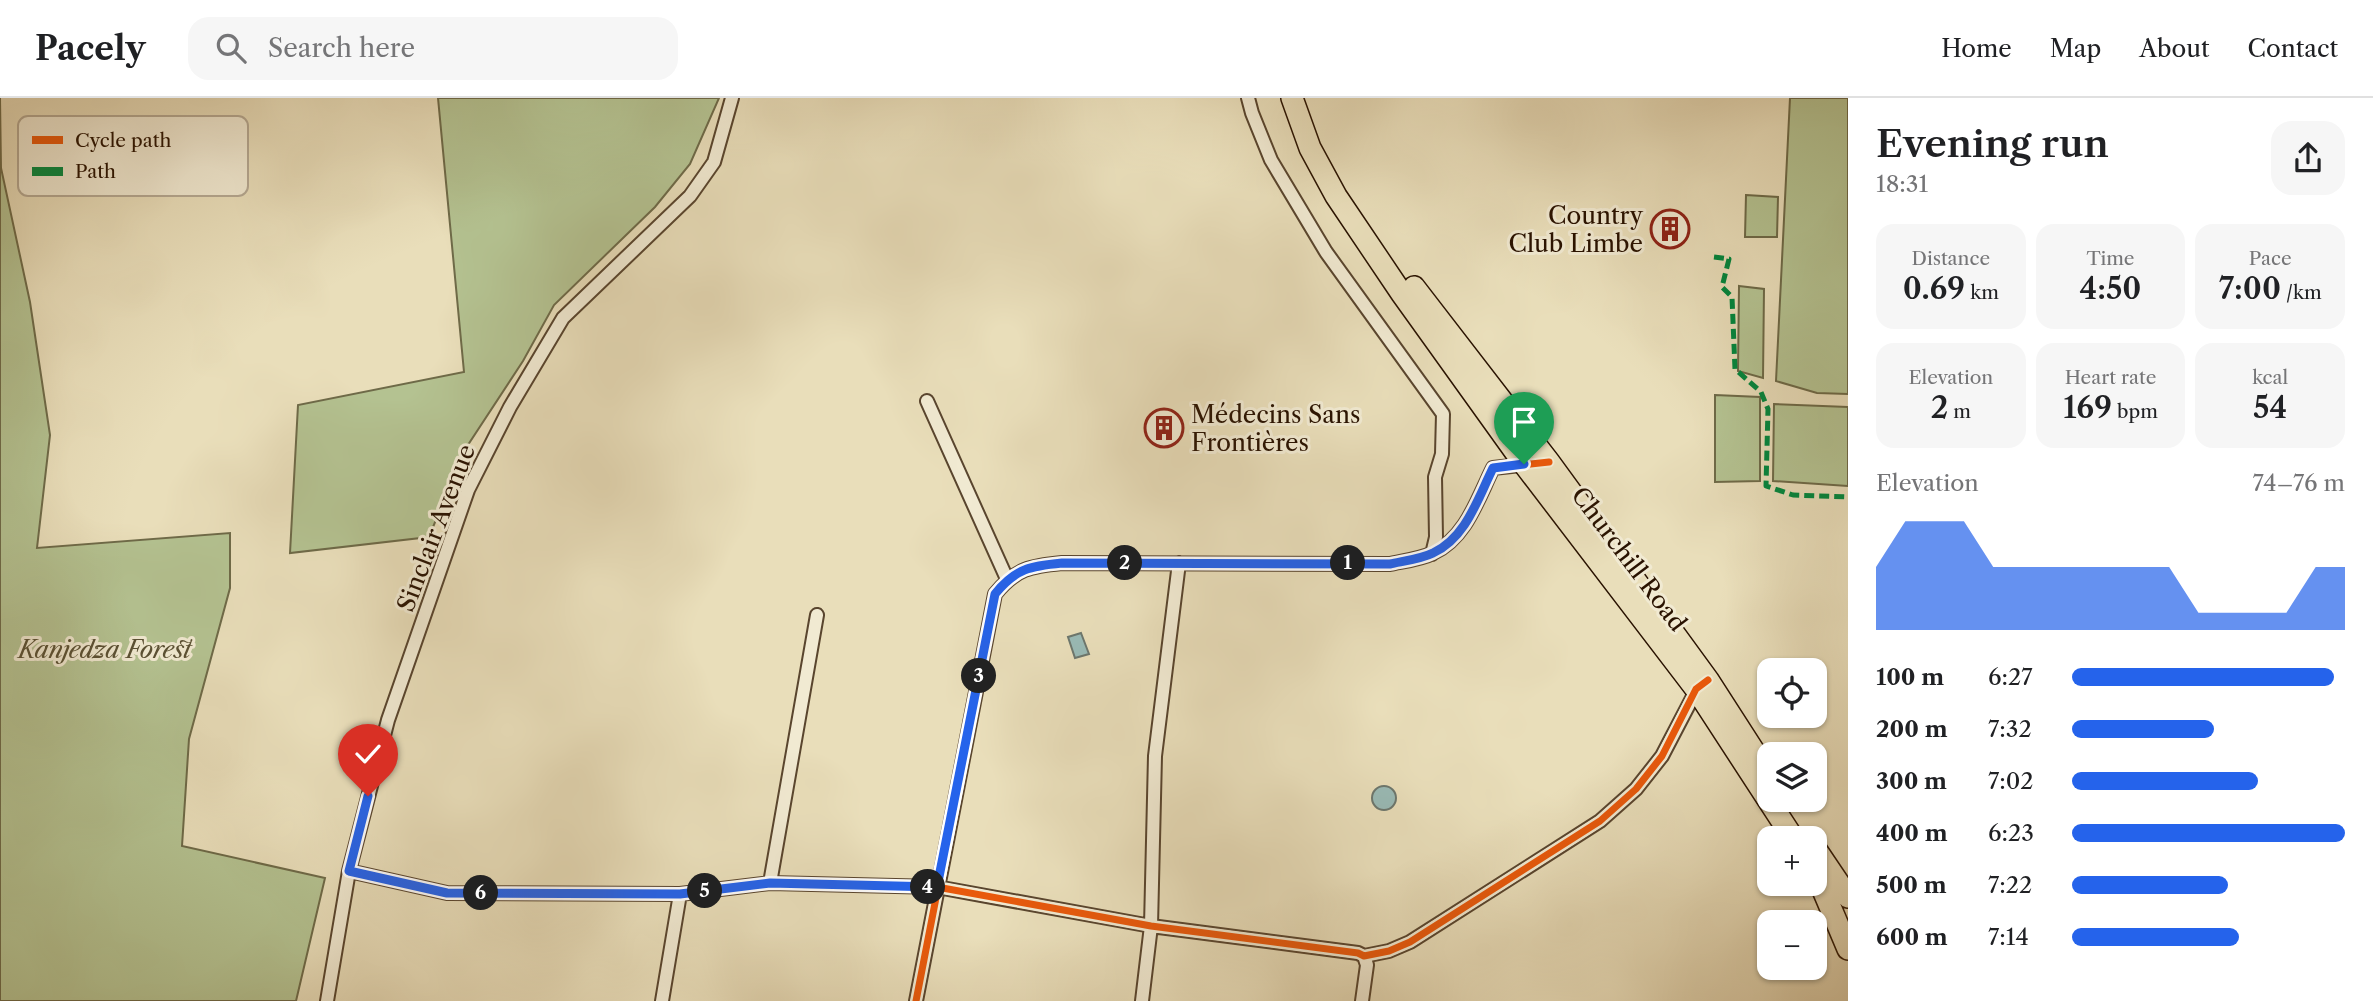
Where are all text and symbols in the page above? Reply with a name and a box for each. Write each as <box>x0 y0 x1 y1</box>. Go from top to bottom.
search box <box>188 17 678 80</box>
text: Pacely <box>35 28 146 69</box>
icon: search <box>212 29 250 67</box>
text: Search here <box>268 32 415 64</box>
text: Home <box>1941 34 2012 63</box>
text: Map <box>2050 34 2101 63</box>
text: About <box>2139 34 2210 63</box>
text: Contact <box>2248 34 2338 63</box>
legend <box>18 116 248 196</box>
text: Evening run <box>1876 120 2109 167</box>
button: share <box>2271 121 2345 195</box>
text: Cycle path <box>75 129 171 152</box>
text: Path <box>75 160 116 183</box>
text: 18:31 <box>1876 170 1928 198</box>
place label: Country Club Limbe <box>1508 201 1644 258</box>
building icon: Country Club Limbe <box>1649 208 1691 250</box>
text: Distance <box>1912 247 1990 270</box>
text: Time <box>2086 247 2135 270</box>
text: Pace <box>2249 247 2292 270</box>
text: 0.69 <box>1903 270 1965 307</box>
text: 4:50 <box>2080 270 2141 307</box>
text: 7:00 <box>2219 270 2281 307</box>
text: km <box>1965 281 1999 304</box>
text: /km <box>2281 281 2322 304</box>
text: Elevation <box>1908 366 1993 389</box>
text: Heart rate <box>2065 366 2156 389</box>
text: kcal <box>2252 366 2288 389</box>
text: 2 <box>1931 389 1948 426</box>
text: 169 <box>2063 389 2112 426</box>
text: 54 <box>2253 389 2287 426</box>
pin <box>1494 392 1554 464</box>
place label: Médecins Sans Frontières <box>1191 400 1360 457</box>
text: m <box>1948 400 1971 423</box>
text: bpm <box>2112 400 2158 423</box>
icon: arrive <box>1505 403 1543 441</box>
building icon: Médecins Sans Frontières <box>1143 407 1185 449</box>
street label: Sinclair Avenue <box>391 440 481 616</box>
text: Elevation <box>1876 469 1979 497</box>
text: 74–76 m <box>2253 469 2345 497</box>
street label: Churchill Road <box>1565 481 1693 637</box>
pin: 2 <box>1108 546 1142 580</box>
pin: 1 <box>1330 546 1366 580</box>
text: 2 <box>1119 551 1130 574</box>
text: 1 <box>1343 551 1352 574</box>
park label: Kanjedza Forest <box>16 635 193 664</box>
pin: 3 <box>962 658 996 694</box>
map controls <box>1757 658 1827 980</box>
button: locate <box>1757 658 1827 728</box>
text: 100 m <box>1876 663 1944 691</box>
text: 6:27 <box>1988 663 2032 691</box>
text: 3 <box>973 664 984 687</box>
text: 200 m <box>1876 715 1948 743</box>
text: 7:32 <box>1988 715 2032 743</box>
pin <box>338 724 398 796</box>
icon: check <box>349 735 387 773</box>
button: layers <box>1757 742 1827 812</box>
text: 300 m <box>1876 767 1947 795</box>
text: 7:02 <box>1988 767 2034 795</box>
text: 400 m <box>1876 819 1948 847</box>
text: 6:23 <box>1988 819 2034 847</box>
button: + <box>1757 826 1827 896</box>
pin: 4 <box>911 870 946 904</box>
text: 500 m <box>1876 871 1947 899</box>
text: 7:22 <box>1988 871 2032 899</box>
pin: 5 <box>688 874 722 908</box>
text: 4 <box>922 875 933 898</box>
pin: 6 <box>463 876 498 910</box>
text: 5 <box>699 879 710 902</box>
text: 6 <box>475 881 486 904</box>
button: − <box>1757 910 1827 980</box>
text: 600 m <box>1876 923 1948 951</box>
text: 7:14 <box>1988 923 2029 951</box>

